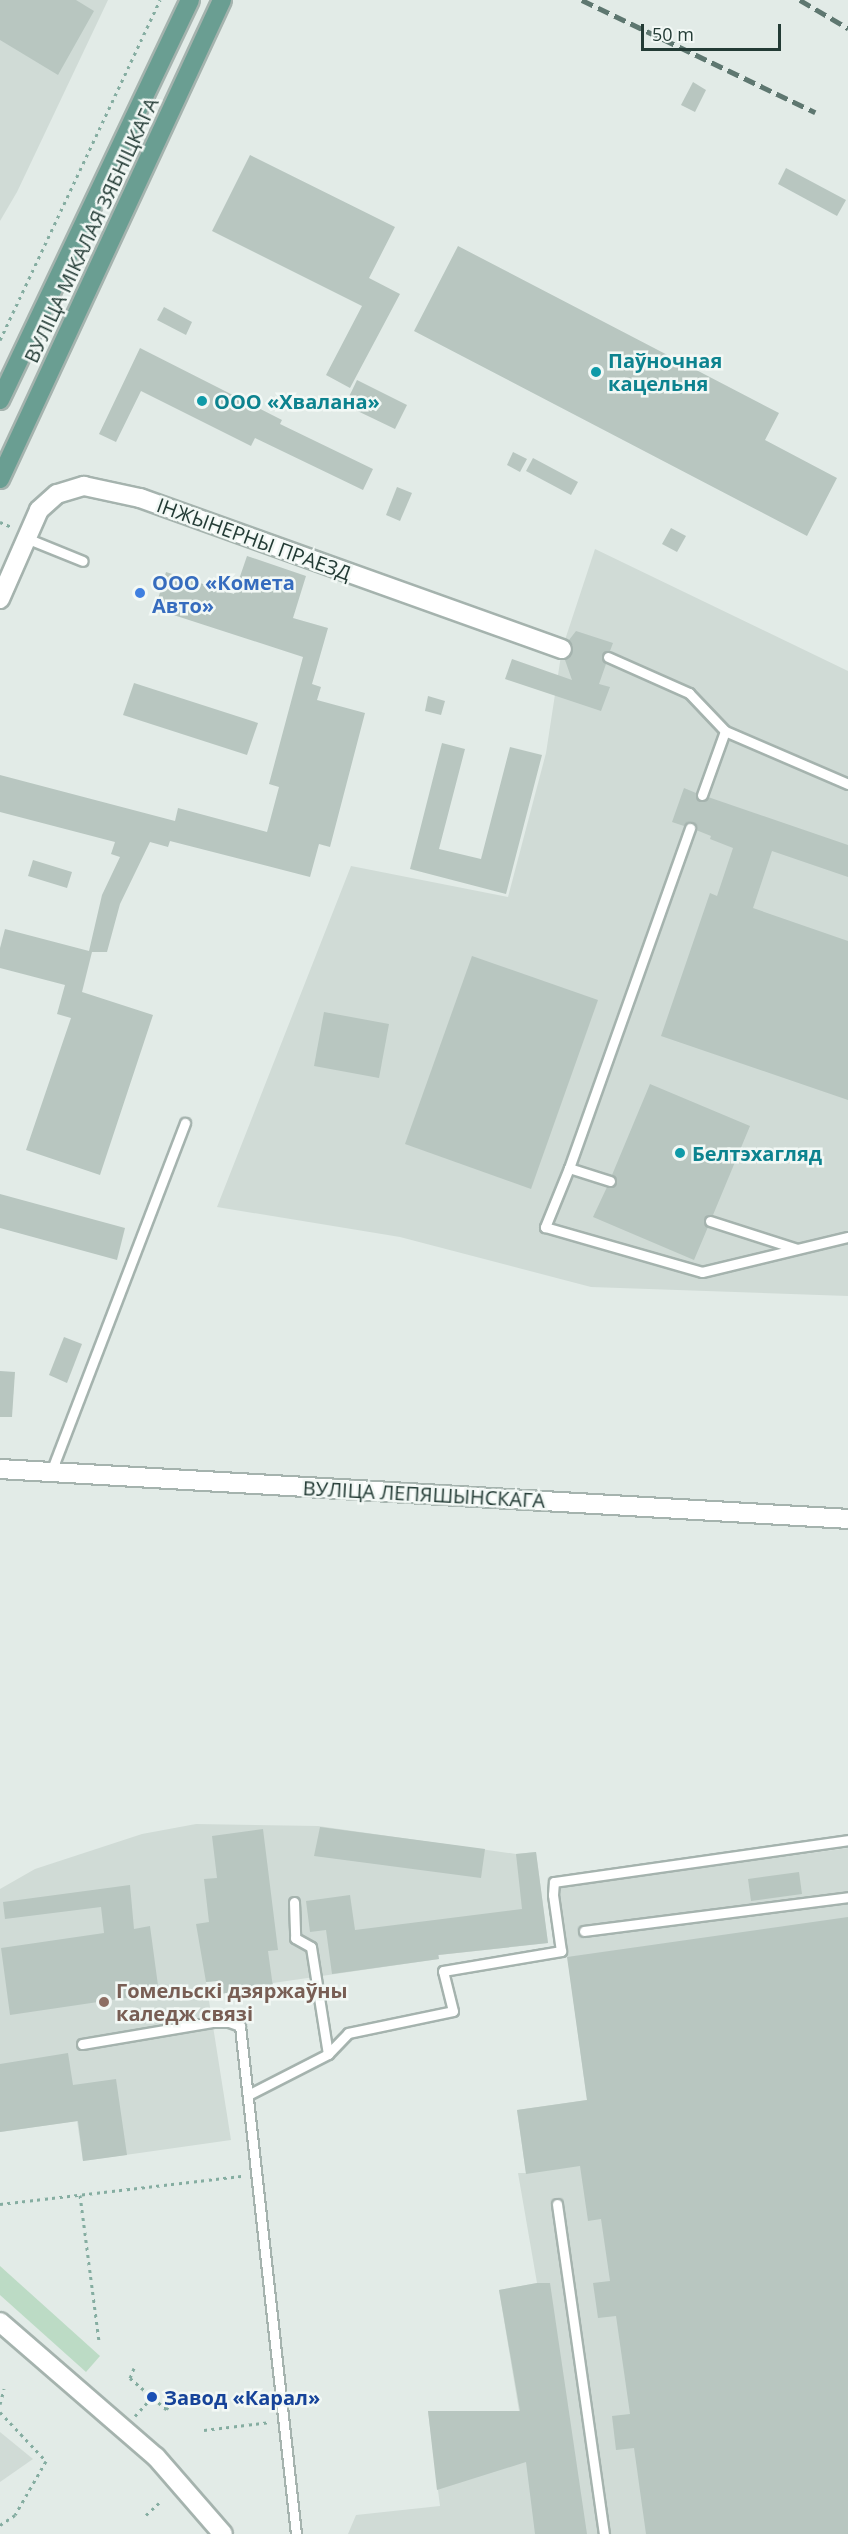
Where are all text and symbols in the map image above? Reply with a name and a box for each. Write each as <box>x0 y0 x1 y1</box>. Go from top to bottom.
scale bar <box>644 12 784 50</box>
text: 50 m <box>652 22 694 46</box>
street label: ВУЛІЦА МІКАЛАЯ ЗЯБНІЦКАГА <box>19 94 163 366</box>
place label: Паўночная кацельня <box>608 348 722 395</box>
marker: Паўночная кацельня <box>589 365 603 379</box>
place label: ООО «Хвалана» <box>214 389 380 413</box>
marker: ООО «Хвалана» <box>195 394 209 408</box>
street label: ІНЖЫНЕРНЫ ПРАЕЗД <box>154 493 354 585</box>
place label: ООО «Комета Авто» <box>152 570 295 617</box>
marker: ООО «Комета Авто» <box>133 586 147 600</box>
place label: Белтэхагляд <box>692 1141 822 1165</box>
marker: Белтэхагляд <box>673 1146 687 1160</box>
street label: ВУЛІЦА ЛЕПЯШЫНСКАГА <box>302 1476 546 1512</box>
place label: Гомельскі дзяржаўны каледж связі <box>116 1978 348 2025</box>
marker: Гомельскі дзяржаўны каледж связі <box>97 1995 111 2009</box>
place label: Завод «Карал» <box>164 2385 320 2409</box>
marker: Завод «Карал» <box>145 2390 159 2404</box>

